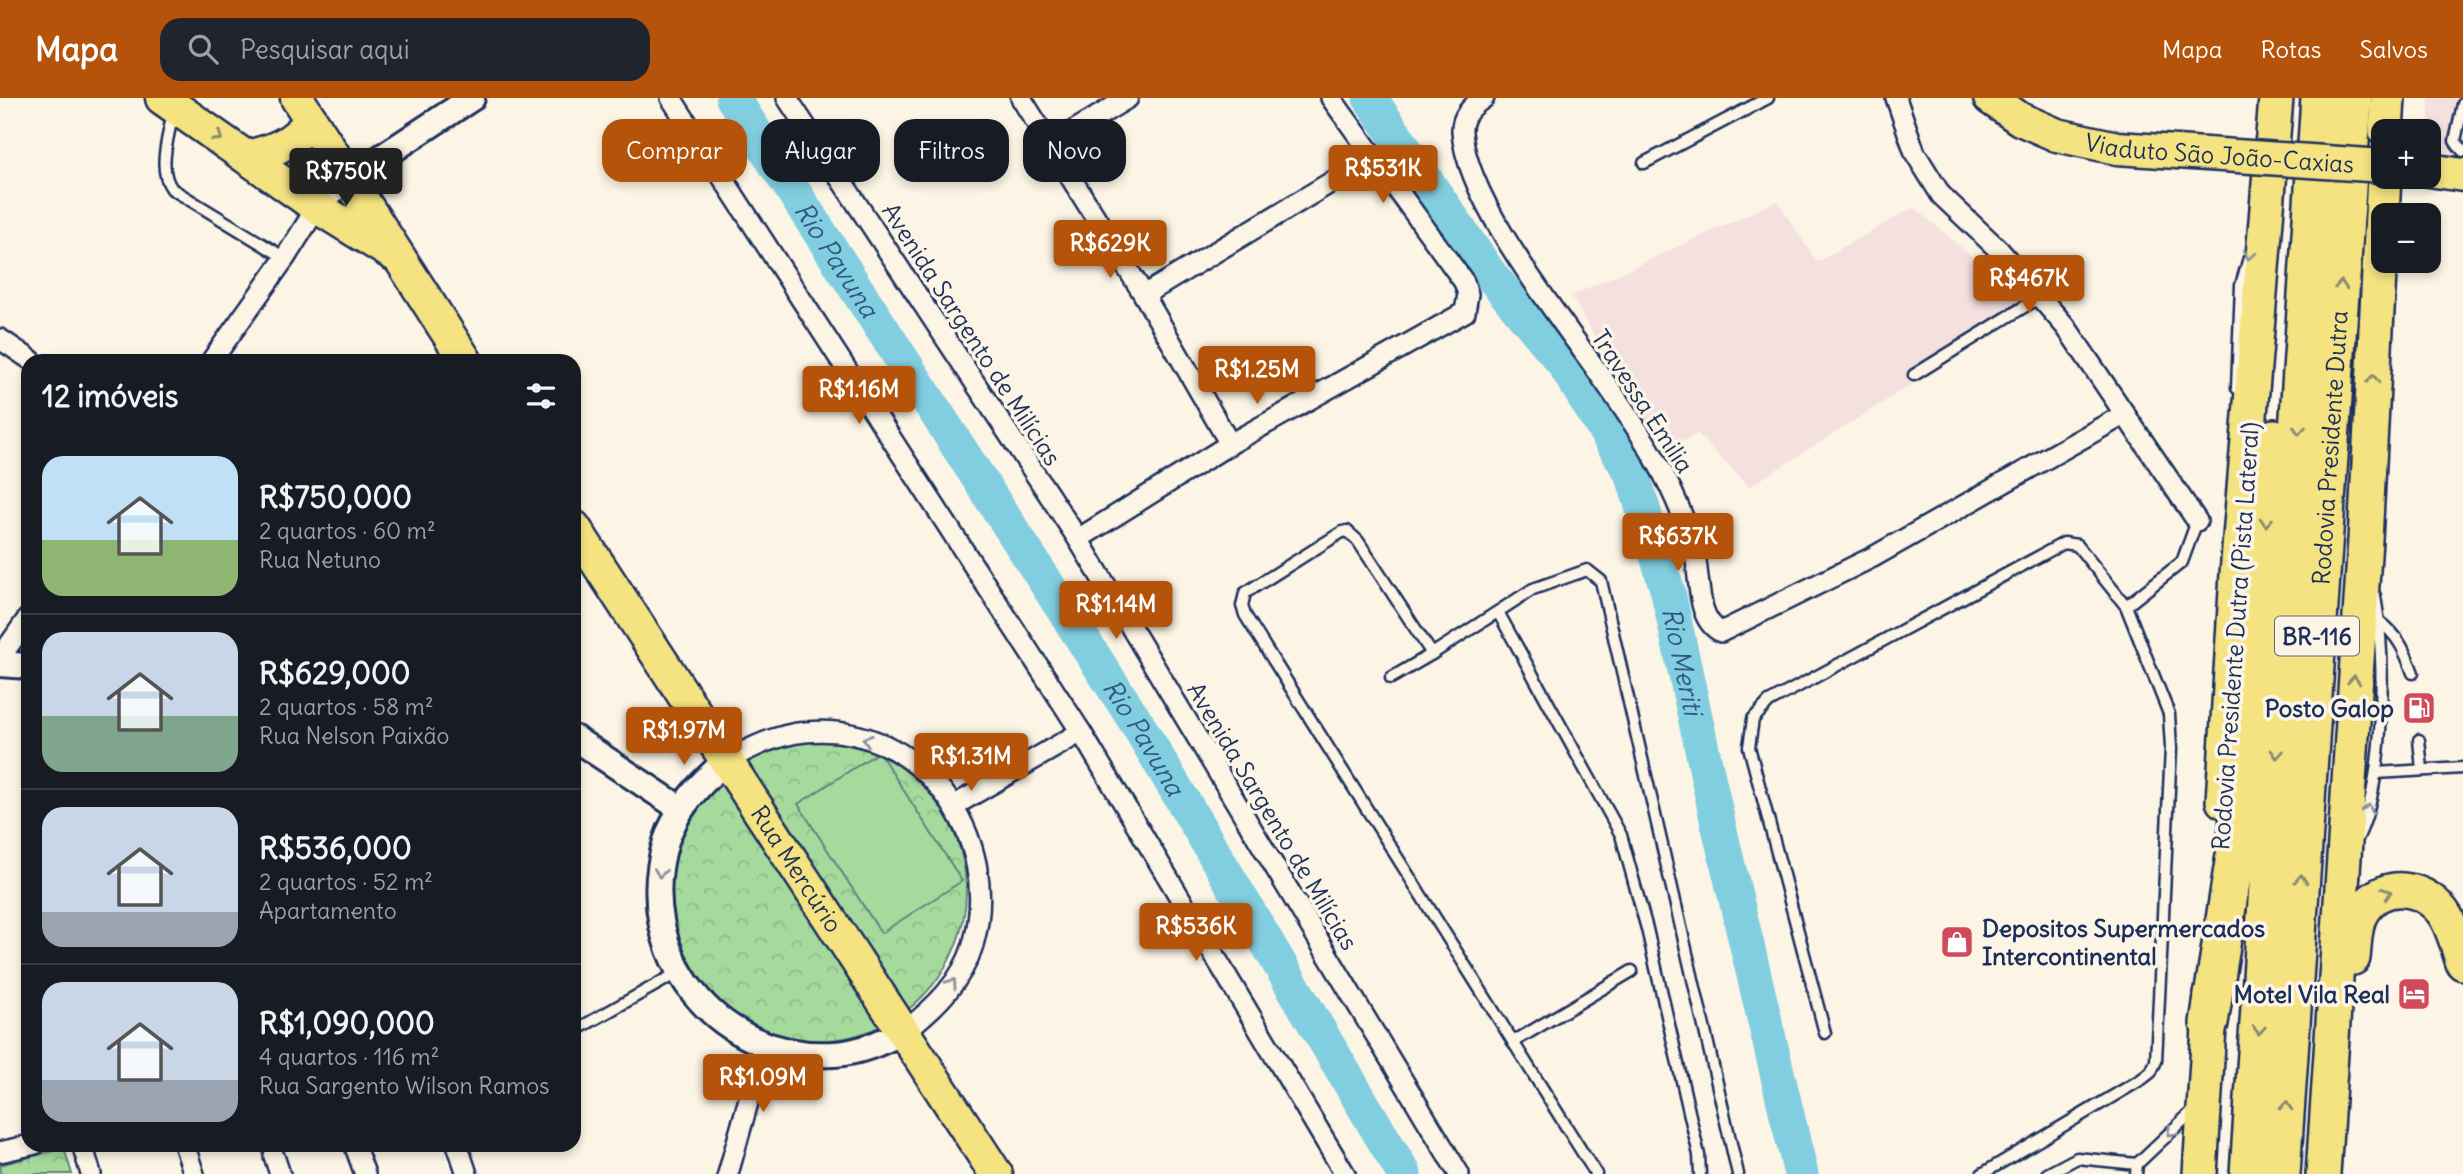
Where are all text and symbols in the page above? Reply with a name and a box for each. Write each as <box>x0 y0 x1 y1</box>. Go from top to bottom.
search box <box>160 18 650 81</box>
text: Mapa <box>35 28 118 70</box>
icon: search <box>184 30 222 68</box>
text: Pesquisar aqui <box>240 33 410 66</box>
text: Mapa <box>2162 34 2222 64</box>
text: Rotas <box>2260 34 2322 64</box>
text: Salvos <box>2360 34 2428 64</box>
chip: Comprar <box>602 119 747 182</box>
chip: Alugar <box>761 119 880 182</box>
chip: Filtros <box>894 119 1009 182</box>
chip: Novo <box>1023 119 1126 182</box>
map controls <box>2371 119 2441 273</box>
button: + <box>2371 119 2441 189</box>
street label: Viaduto São João-Caxias <box>2082 126 2355 179</box>
one-way arrow <box>210 129 223 141</box>
pin: R$531K <box>1326 146 1440 205</box>
pin: R$750K <box>289 148 403 208</box>
text: R$531K <box>1345 153 1421 182</box>
text: R$750K <box>305 156 387 185</box>
water label: Rio Pavuna <box>788 195 887 324</box>
street label: Avenida Sargento de Milícias <box>876 197 1068 471</box>
button: − <box>2371 203 2441 273</box>
pin: R$629K <box>1053 220 1167 280</box>
text: R$629K <box>1070 228 1150 257</box>
one-way arrow <box>2243 249 2258 261</box>
pin: R$467K <box>1972 256 2086 315</box>
text: R$467K <box>1989 263 2069 292</box>
one-way arrow <box>2333 279 2348 290</box>
street label: Rodovia Presidente Dutra <box>2305 309 2354 586</box>
street label: Travessa Emilia <box>1586 324 1700 478</box>
pin: R$1.25M <box>1192 346 1322 406</box>
text: R$1.25M <box>1214 354 1300 383</box>
pin: R$1.16M <box>794 366 924 426</box>
one-way arrow <box>2366 373 2381 384</box>
text: R$1.16M <box>818 374 900 403</box>
text: 12 imóveis <box>42 377 178 415</box>
icon: filters <box>522 377 560 415</box>
street label: Rodovia Presidente Dutra (Pista Lateral) <box>2205 421 2265 851</box>
one-way arrow <box>2291 424 2306 435</box>
text: R$750,000 <box>259 478 412 516</box>
icon: home <box>98 484 182 568</box>
pin: R$637K <box>1621 514 1735 573</box>
text: 2 quartos · 60 m² <box>259 516 436 545</box>
one-way arrow <box>2259 517 2274 528</box>
text: R$637K <box>1638 521 1718 550</box>
text: Rua Netuno <box>259 545 381 574</box>
pin: R$1.14M <box>1051 582 1181 641</box>
text: R$1.14M <box>1075 589 1157 618</box>
water label: Rio Meriti <box>1655 604 1711 721</box>
road number: BR-116 <box>2275 616 2359 656</box>
text: R$629,000 <box>259 654 411 692</box>
icon: home <box>98 660 182 744</box>
water label: Rio Pavuna <box>1096 673 1193 802</box>
one-way arrow <box>2347 674 2362 685</box>
street label: Avenida Sargento de Milícias <box>1181 677 1365 955</box>
fuel station icon: Posto Galop <box>2400 689 2438 727</box>
text: 2 quartos · 58 m² <box>259 692 434 721</box>
place label: Posto Galop <box>2265 693 2394 723</box>
pin: R$1.97M <box>619 708 749 767</box>
text: R$1.97M <box>642 715 726 744</box>
text: Rua Nelson Paixão <box>259 721 449 750</box>
one-way arrow <box>861 734 873 748</box>
pin: R$1.31M <box>906 734 1036 793</box>
text: R$1.31M <box>930 741 1012 770</box>
one-way arrow <box>2270 749 2285 760</box>
street label: Rua Mercúrio <box>745 800 849 938</box>
one-way arrow <box>2360 804 2374 816</box>
text: R$536,000 <box>259 829 412 867</box>
icon: home <box>98 835 182 919</box>
text: 2 quartos · 52 m² <box>259 867 433 896</box>
one-way arrow <box>653 867 668 879</box>
one-way arrow <box>2293 873 2308 884</box>
one-way arrow <box>2380 887 2393 901</box>
text: Apartamento <box>259 896 397 925</box>
pin: R$536K <box>1139 904 1253 963</box>
text: R$536K <box>1155 911 1237 940</box>
place label: Depositos Supermercados Intercontinental <box>1982 913 2265 971</box>
shop icon: Depositos Supermercados Intercontinental <box>1938 923 1976 961</box>
hotel icon: Motel Vila Real <box>2395 975 2433 1013</box>
one-way arrow <box>944 978 956 991</box>
place label: Motel Vila Real <box>2234 979 2390 1009</box>
text: R$1,090,000 <box>259 1004 435 1042</box>
icon: home <box>98 1010 182 1094</box>
one-way arrow <box>2251 1025 2266 1036</box>
text: 4 quartos · 116 m² <box>259 1042 439 1071</box>
pin: R$1.09M <box>698 1054 828 1114</box>
text: R$1.09M <box>719 1062 807 1091</box>
text: Rua Sargento Wilson Ramos <box>259 1071 550 1100</box>
one-way arrow <box>2278 1100 2293 1111</box>
one-way arrow <box>2166 1124 2179 1137</box>

